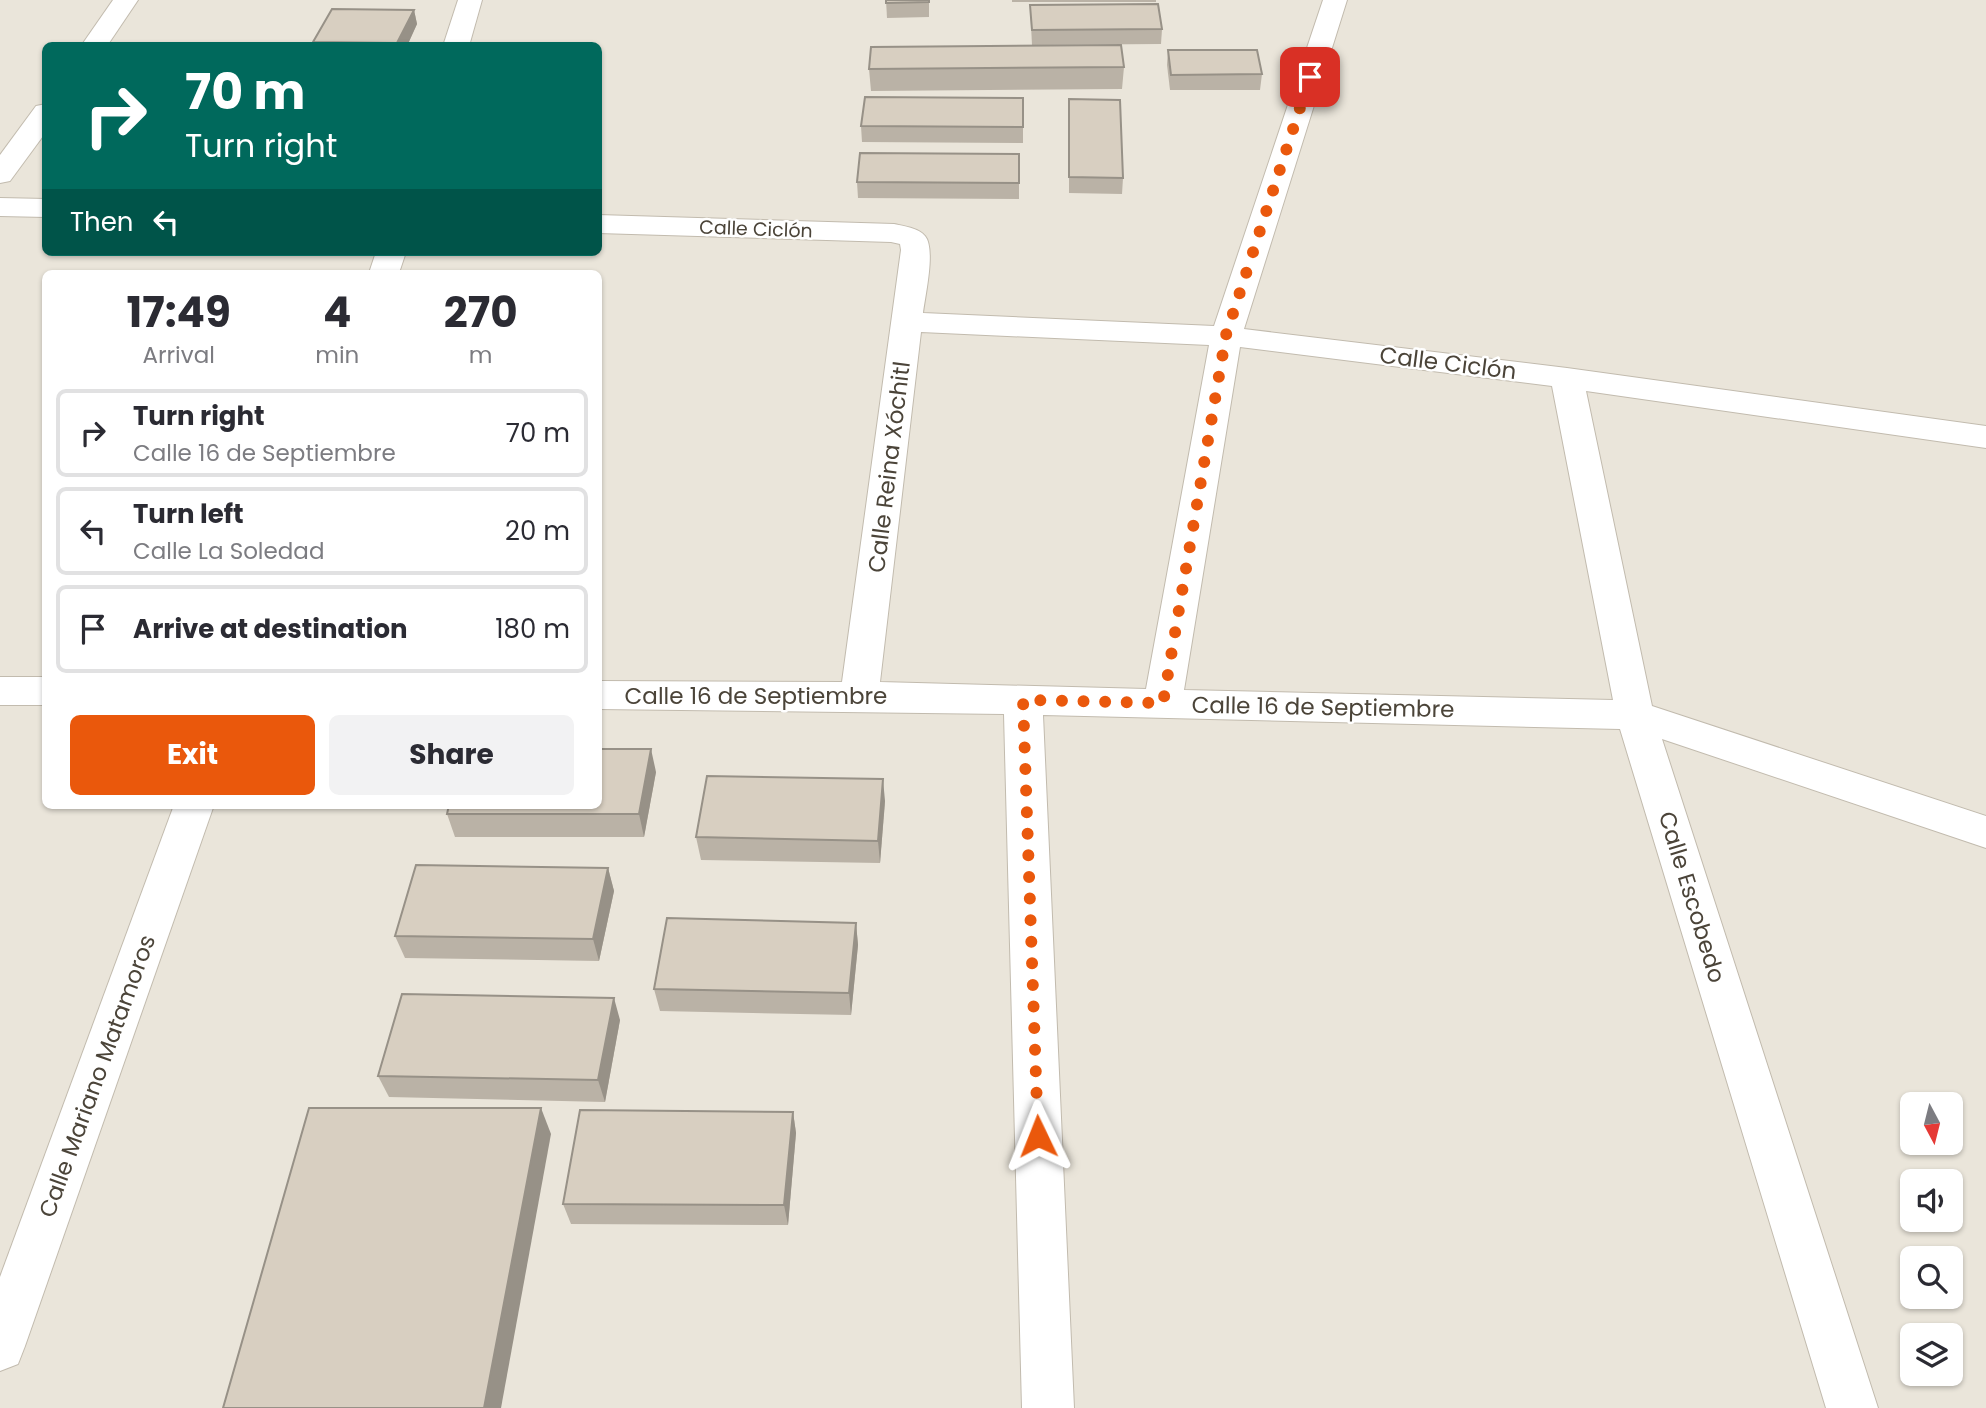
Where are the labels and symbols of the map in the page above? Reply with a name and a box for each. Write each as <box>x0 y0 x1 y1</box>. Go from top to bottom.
pin <box>1280 47 1340 107</box>
street label: Calle Ciclón <box>699 214 813 244</box>
street label: Calle Ciclón <box>1378 339 1518 387</box>
street label: Calle Reina Xóchitl <box>860 359 918 575</box>
street label: Calle 16 de Septiembre <box>625 680 887 712</box>
street label: Calle 16 de Septiembre <box>1191 689 1455 725</box>
street label: Calle Escobedo <box>1651 807 1733 987</box>
street label: Calle Mariano Matamoros <box>31 930 163 1222</box>
north arrow <box>1900 1092 1964 1155</box>
position arrow <box>1001 1099 1075 1173</box>

